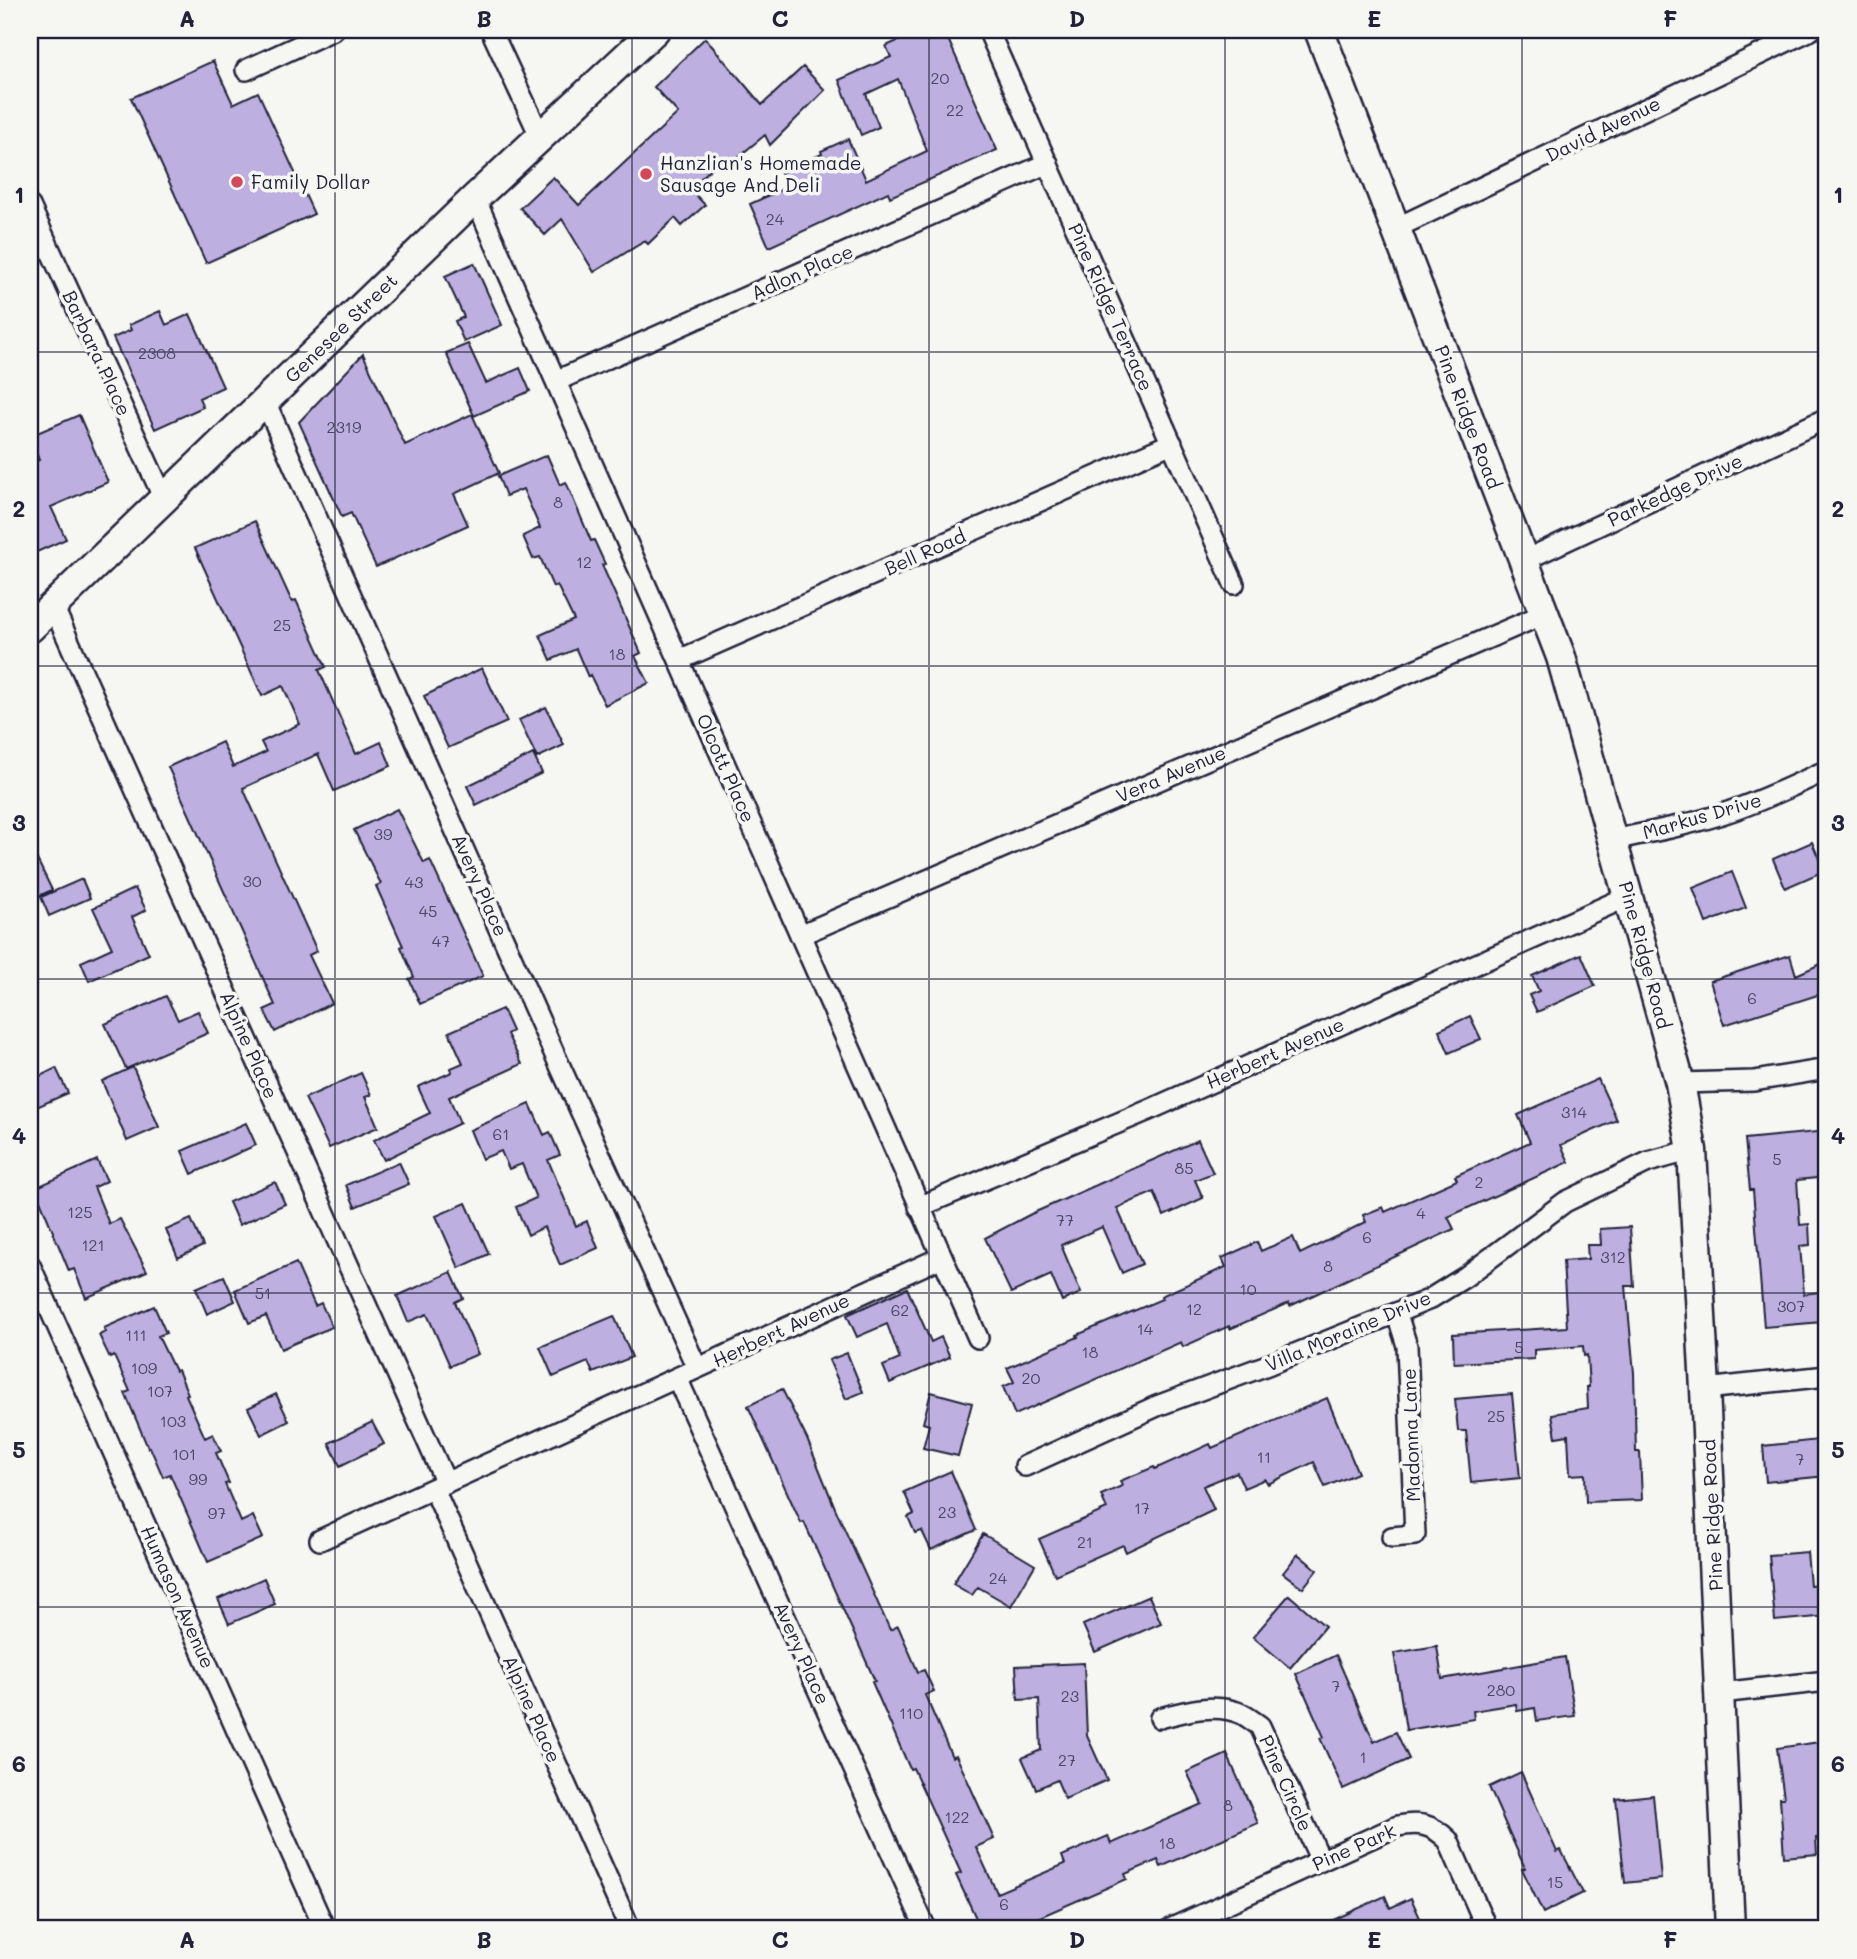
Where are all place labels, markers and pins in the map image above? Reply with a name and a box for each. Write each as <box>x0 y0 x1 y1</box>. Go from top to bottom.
place label: Hanzlian's Homemade Sausage And Deli <box>660 150 861 197</box>
marker: Hanzlian's Homemade Sausage And Deli <box>638 166 654 182</box>
place label: Family Dollar <box>251 169 370 194</box>
marker: Family Dollar <box>229 174 245 190</box>

